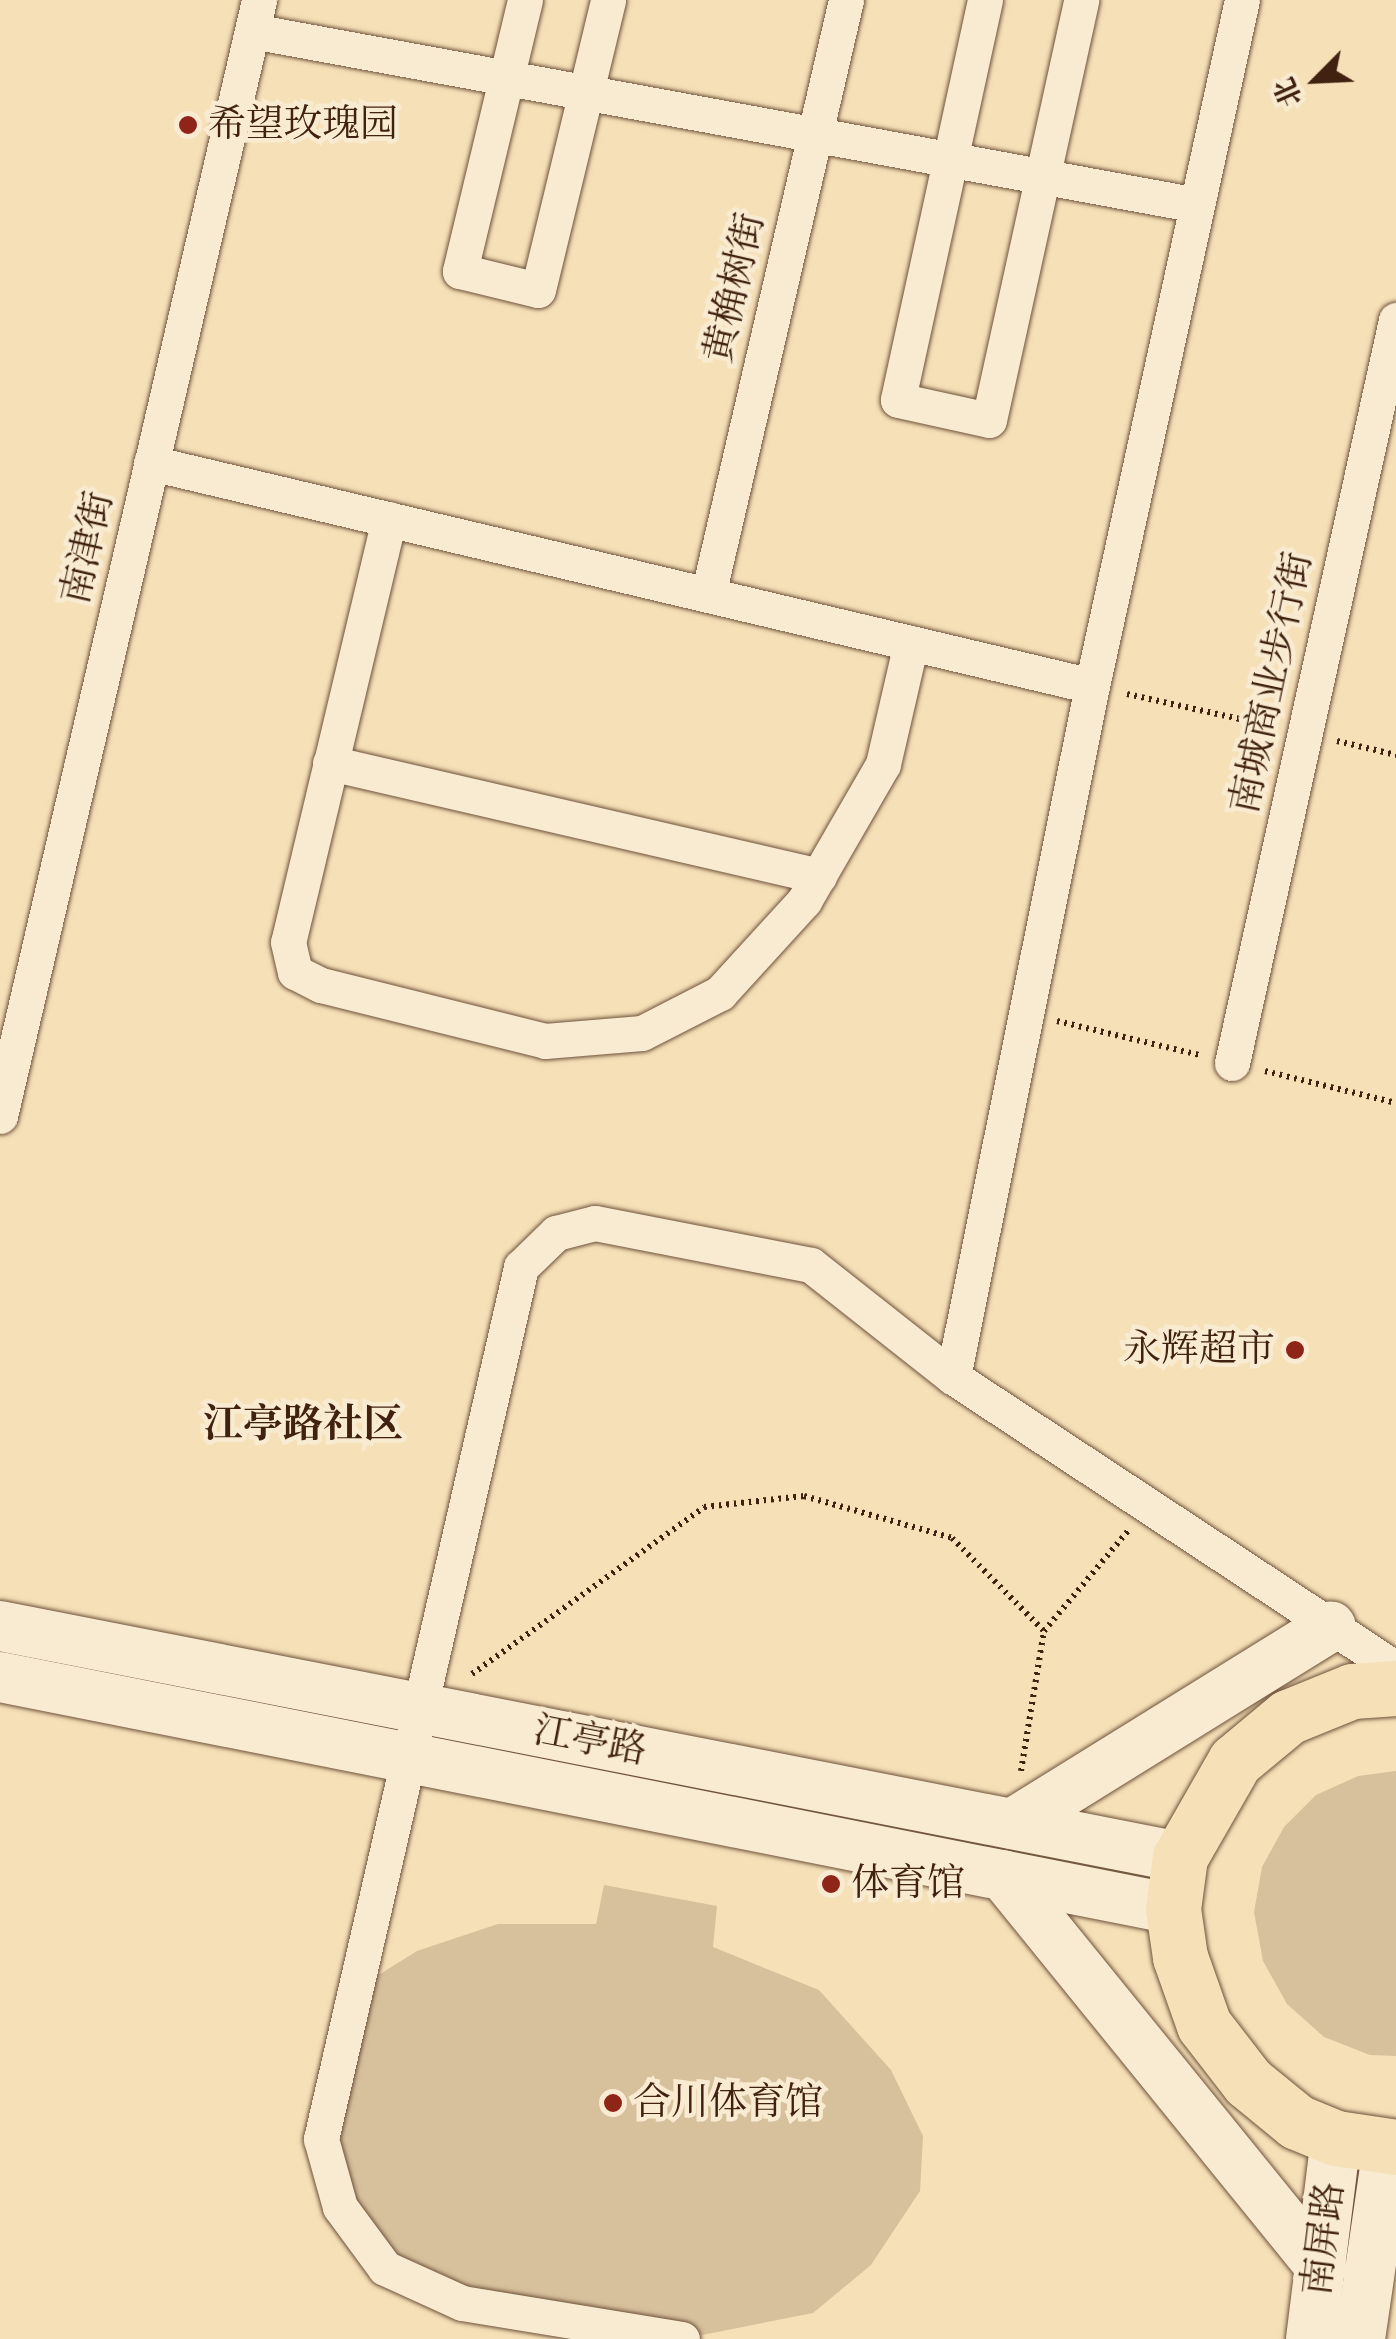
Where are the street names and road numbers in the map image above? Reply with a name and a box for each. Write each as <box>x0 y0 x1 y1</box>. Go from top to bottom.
street label: 黄桷树街 <box>696 209 774 367</box>
street label: 南津街 <box>53 487 123 609</box>
street label: 南城商业步行街 <box>1222 548 1322 818</box>
street label: 江亭路 <box>530 1708 650 1774</box>
street label: 南屏路 <box>1294 2180 1354 2298</box>

